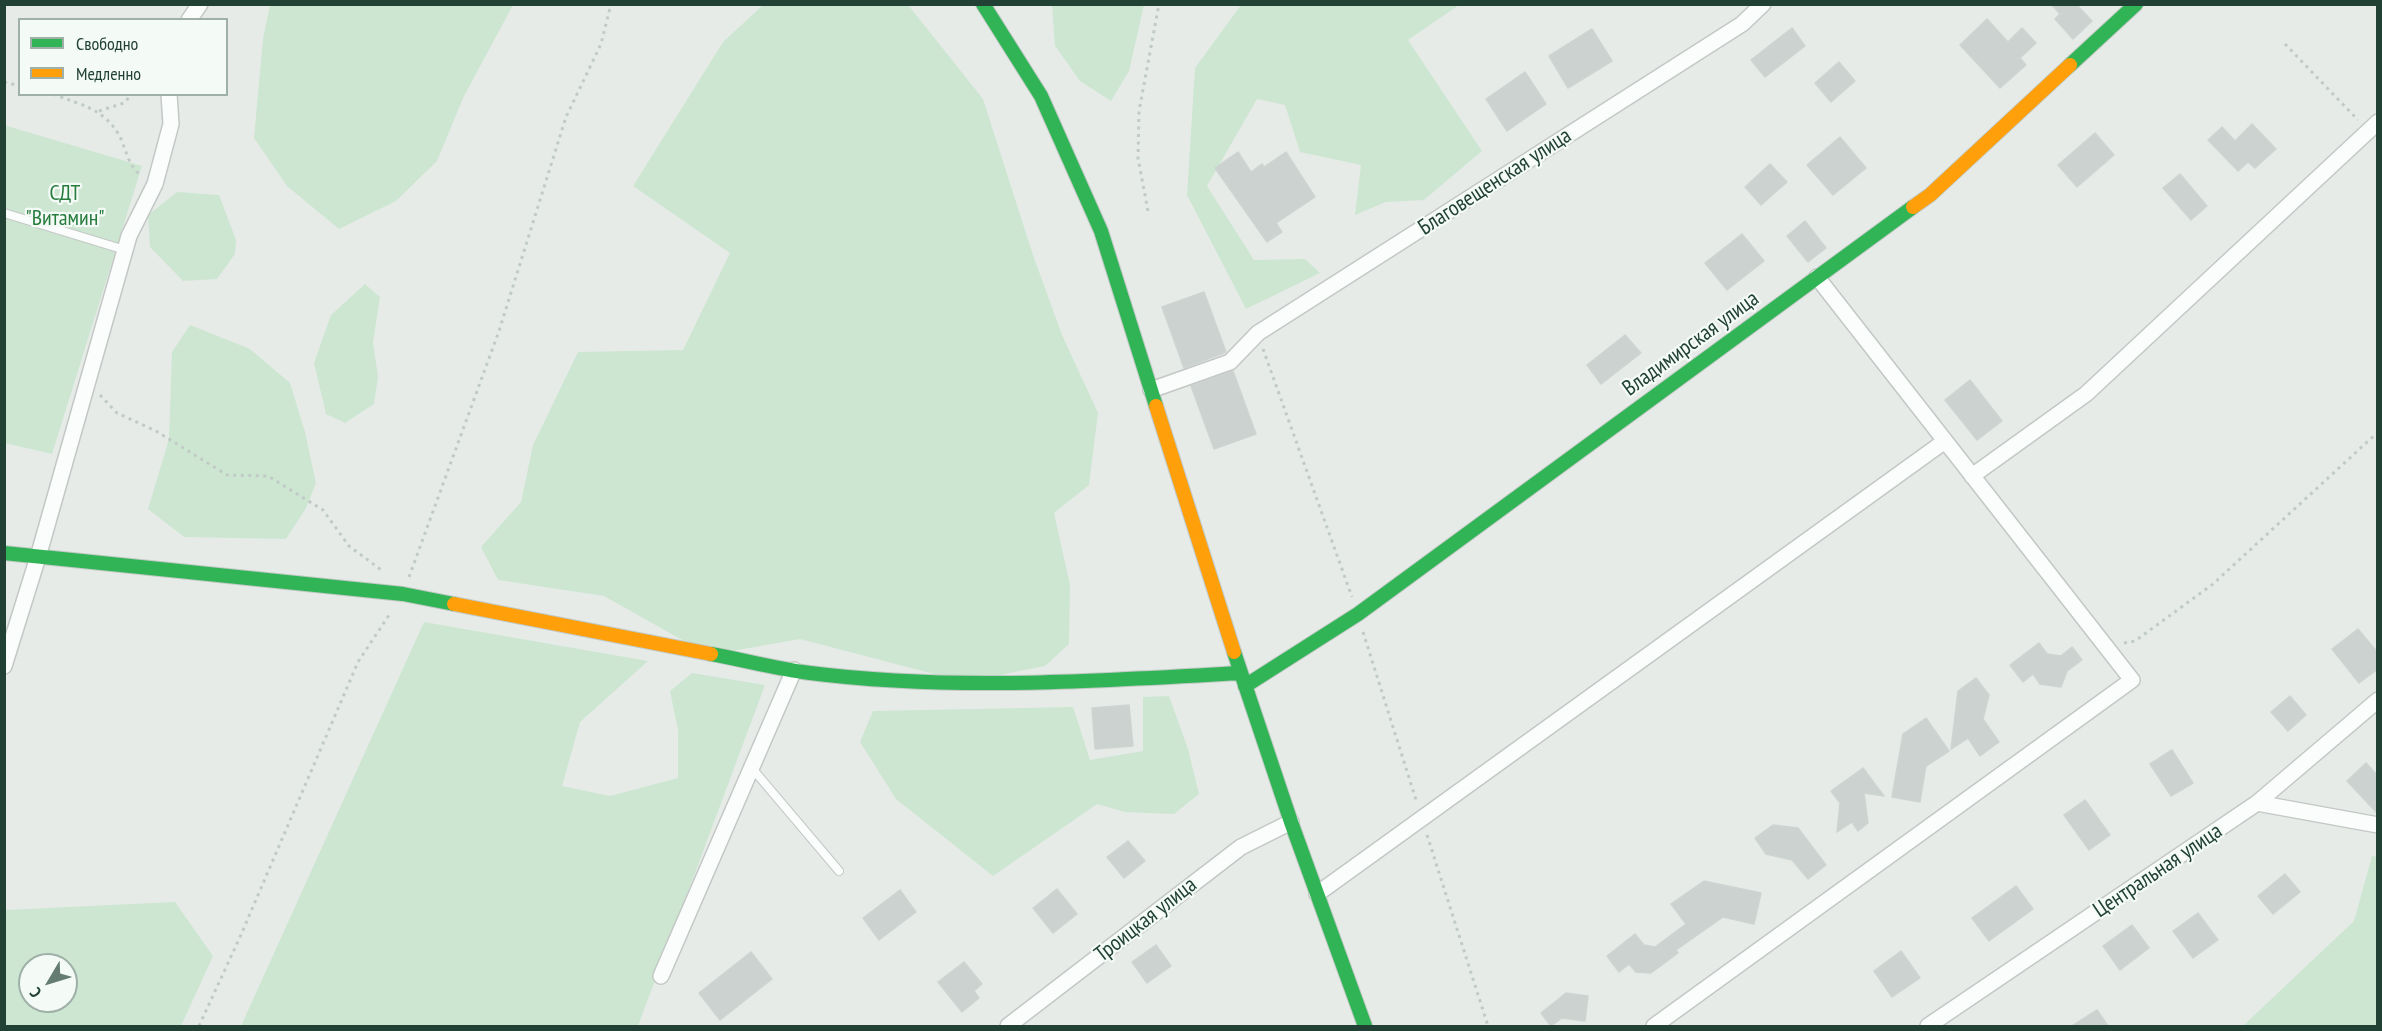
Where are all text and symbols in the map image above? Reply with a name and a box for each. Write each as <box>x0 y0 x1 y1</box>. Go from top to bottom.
legend <box>18 18 228 96</box>
text: Свободно <box>76 32 138 55</box>
text: Медленно <box>76 62 141 85</box>
street label: Благовещенская улица <box>1414 123 1576 241</box>
park label: СДТ "Витамин" <box>25 181 105 232</box>
street label: Владимирская улица <box>1618 286 1764 402</box>
street label: Центральная улица <box>2089 818 2227 924</box>
street label: Троицкая улица <box>1090 872 1202 968</box>
north arrow <box>18 953 78 1013</box>
text: С <box>25 984 46 1002</box>

